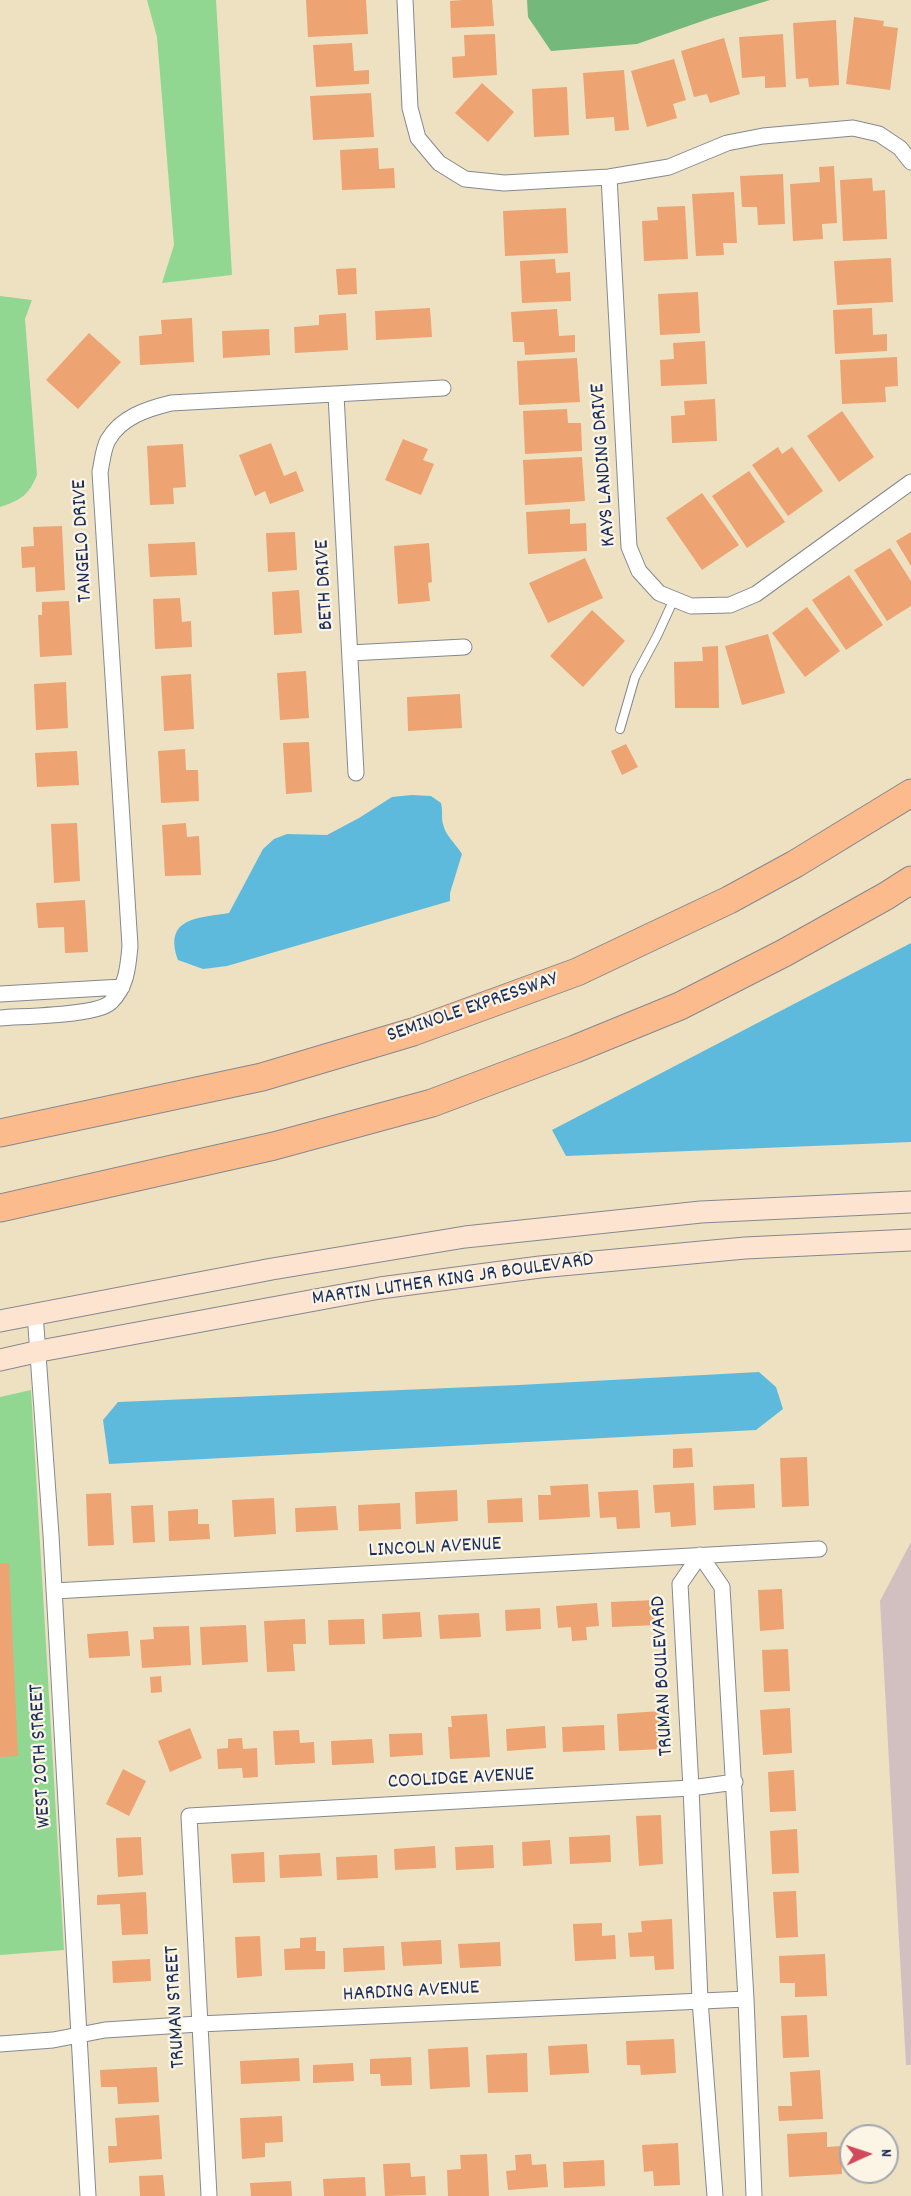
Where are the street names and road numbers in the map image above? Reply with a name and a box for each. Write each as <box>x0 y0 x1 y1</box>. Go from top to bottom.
street label: KAYS LANDING DRIVE <box>587 382 623 548</box>
street label: TANGELO DRIVE <box>68 479 100 603</box>
street label: BETH DRIVE <box>311 539 341 631</box>
street label: SEMINOLE EXPRESSWAY <box>384 968 562 1050</box>
street label: MARTIN LUTHER KING JR BOULEVARD <box>311 1249 595 1313</box>
street label: LINCOLN AVENUE <box>368 1533 502 1565</box>
street label: TRUMAN BOULEVARD <box>647 1595 681 1757</box>
street label: WEST 20TH STREET <box>26 1683 58 1829</box>
street label: COOLIDGE AVENUE <box>387 1764 535 1796</box>
street label: TRUMAN STREET <box>161 1945 193 2069</box>
street label: HARDING AVENUE <box>342 1977 480 2009</box>

